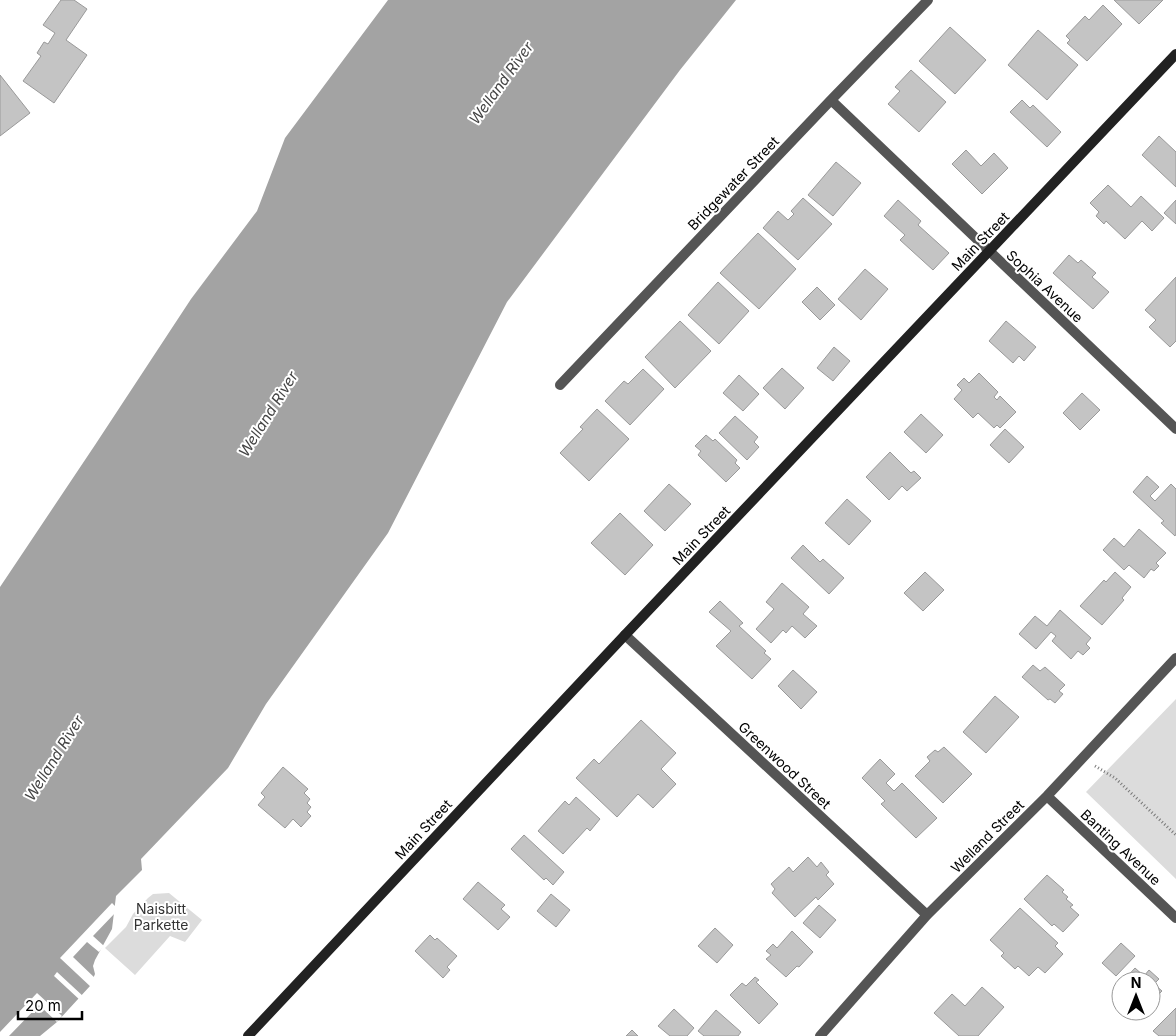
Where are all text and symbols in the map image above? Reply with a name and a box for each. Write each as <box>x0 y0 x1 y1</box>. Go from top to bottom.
water label: Welland River <box>465 38 537 128</box>
street label: Bridgewater Street <box>684 132 782 233</box>
street label: Main Street <box>948 208 1013 274</box>
street label: Sophia Avenue <box>1003 246 1087 326</box>
water label: Welland River <box>234 367 302 460</box>
street label: Main Street <box>669 502 734 568</box>
water label: Welland River <box>20 711 88 804</box>
street label: Greenwood Street <box>735 718 835 812</box>
street label: Main Street <box>391 795 455 862</box>
street label: Welland Street <box>947 796 1027 876</box>
street label: Banting Avenue <box>1077 806 1165 888</box>
park label: Naisbitt Parkette <box>134 900 188 933</box>
north arrow <box>1111 971 1161 1021</box>
text: N <box>1131 974 1141 991</box>
scale bar <box>18 988 81 1020</box>
text: 20 m <box>25 996 61 1015</box>

